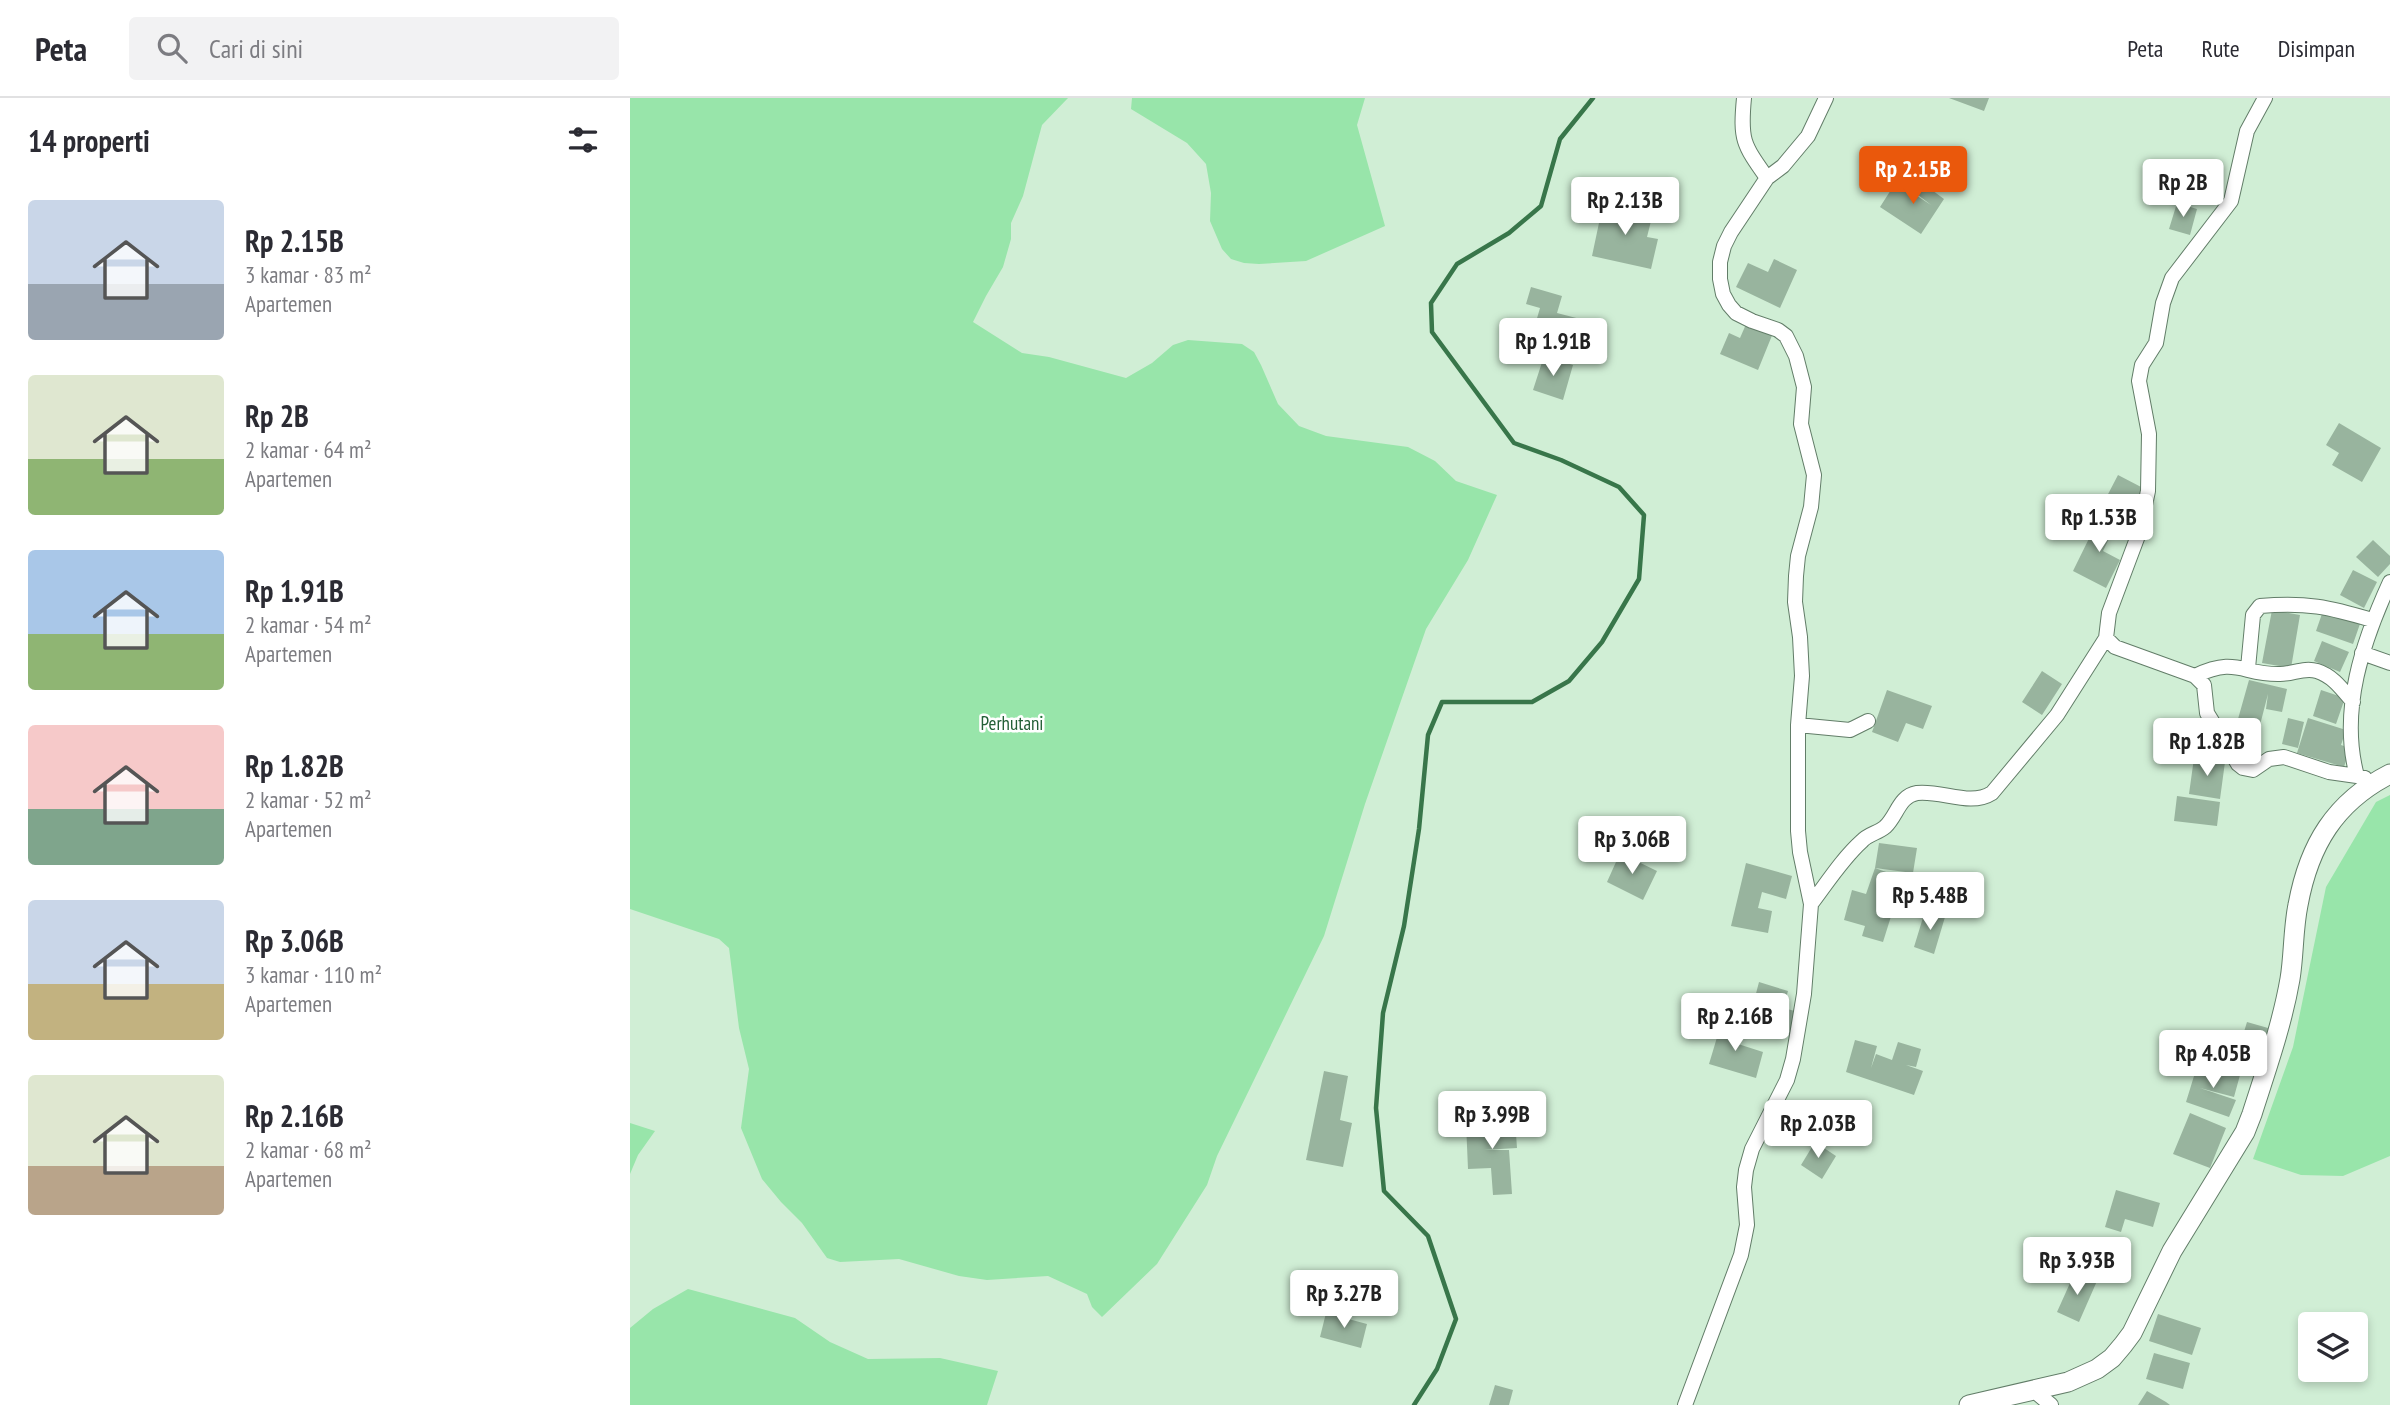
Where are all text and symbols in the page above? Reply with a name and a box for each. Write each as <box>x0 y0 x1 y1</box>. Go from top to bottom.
search box <box>129 17 619 80</box>
text: Peta <box>35 27 87 70</box>
icon: search <box>153 29 191 67</box>
text: Cari di sini <box>209 32 303 65</box>
text: Peta <box>2127 33 2163 64</box>
text: Rute <box>2201 33 2240 64</box>
text: Disimpan <box>2278 33 2355 64</box>
text: 14 properti <box>28 121 150 160</box>
icon: filters <box>564 121 602 159</box>
pin: Rp 2.15B <box>1841 146 1985 206</box>
text: Rp 2.15B <box>1875 154 1951 183</box>
pin: Rp 2B <box>2134 159 2232 219</box>
text: Rp 2B <box>2159 167 2207 196</box>
pin: Rp 2.13B <box>1553 178 1697 237</box>
text: Rp 2.13B <box>1587 185 1663 214</box>
text: Rp 2.15B <box>245 221 344 260</box>
icon: home <box>84 228 168 312</box>
text: 3 kamar · 83 m² <box>245 260 372 289</box>
text: Apartemen <box>245 289 332 318</box>
pin: Rp 1.91B <box>1481 318 1625 378</box>
text: Rp 1.91B <box>1515 326 1591 355</box>
text: Rp 2B <box>245 396 309 435</box>
icon: home <box>84 403 168 487</box>
text: 2 kamar · 64 m² <box>245 435 372 464</box>
text: Apartemen <box>245 464 332 493</box>
pin: Rp 1.53B <box>2027 494 2171 554</box>
text: Rp 1.53B <box>2061 502 2137 531</box>
text: Rp 1.91B <box>245 571 344 610</box>
icon: home <box>84 578 168 662</box>
text: 2 kamar · 54 m² <box>245 610 372 639</box>
text: Apartemen <box>245 639 332 668</box>
park label: Perhutani <box>981 711 1043 735</box>
pin: Rp 1.82B <box>2135 718 2279 778</box>
text: Rp 1.82B <box>2169 726 2245 755</box>
text: Rp 1.82B <box>245 746 344 785</box>
icon: home <box>84 753 168 837</box>
text: 2 kamar · 52 m² <box>245 785 372 814</box>
text: Apartemen <box>245 814 332 843</box>
pin: Rp 3.06B <box>1560 816 1704 876</box>
text: Rp 3.06B <box>1594 824 1670 853</box>
pin: Rp 5.48B <box>1858 872 2002 932</box>
text: Rp 5.48B <box>1892 880 1968 909</box>
text: Rp 3.06B <box>245 921 344 960</box>
icon: home <box>84 928 168 1012</box>
text: 3 kamar · 110 m² <box>245 960 382 989</box>
text: Apartemen <box>245 989 332 1018</box>
pin: Rp 2.16B <box>1663 993 1807 1053</box>
text: Rp 2.16B <box>1697 1001 1773 1030</box>
pin: Rp 4.05B <box>2141 1030 2285 1090</box>
text: Rp 4.05B <box>2175 1038 2251 1067</box>
pin: Rp 3.99B <box>1420 1091 1564 1151</box>
text: Rp 2.16B <box>245 1096 344 1135</box>
text: Rp 3.99B <box>1454 1099 1530 1128</box>
pin: Rp 2.03B <box>1746 1100 1890 1160</box>
icon: home <box>84 1103 168 1187</box>
text: Rp 2.03B <box>1780 1108 1856 1137</box>
text: 2 kamar · 68 m² <box>245 1135 372 1164</box>
text: Apartemen <box>245 1164 332 1193</box>
pin: Rp 3.93B <box>2005 1238 2149 1297</box>
text: Rp 3.93B <box>2039 1245 2115 1274</box>
pin: Rp 3.27B <box>1272 1270 1416 1330</box>
text: Rp 3.27B <box>1306 1278 1382 1307</box>
map controls <box>2298 1312 2368 1382</box>
button: layers <box>2298 1312 2368 1382</box>

